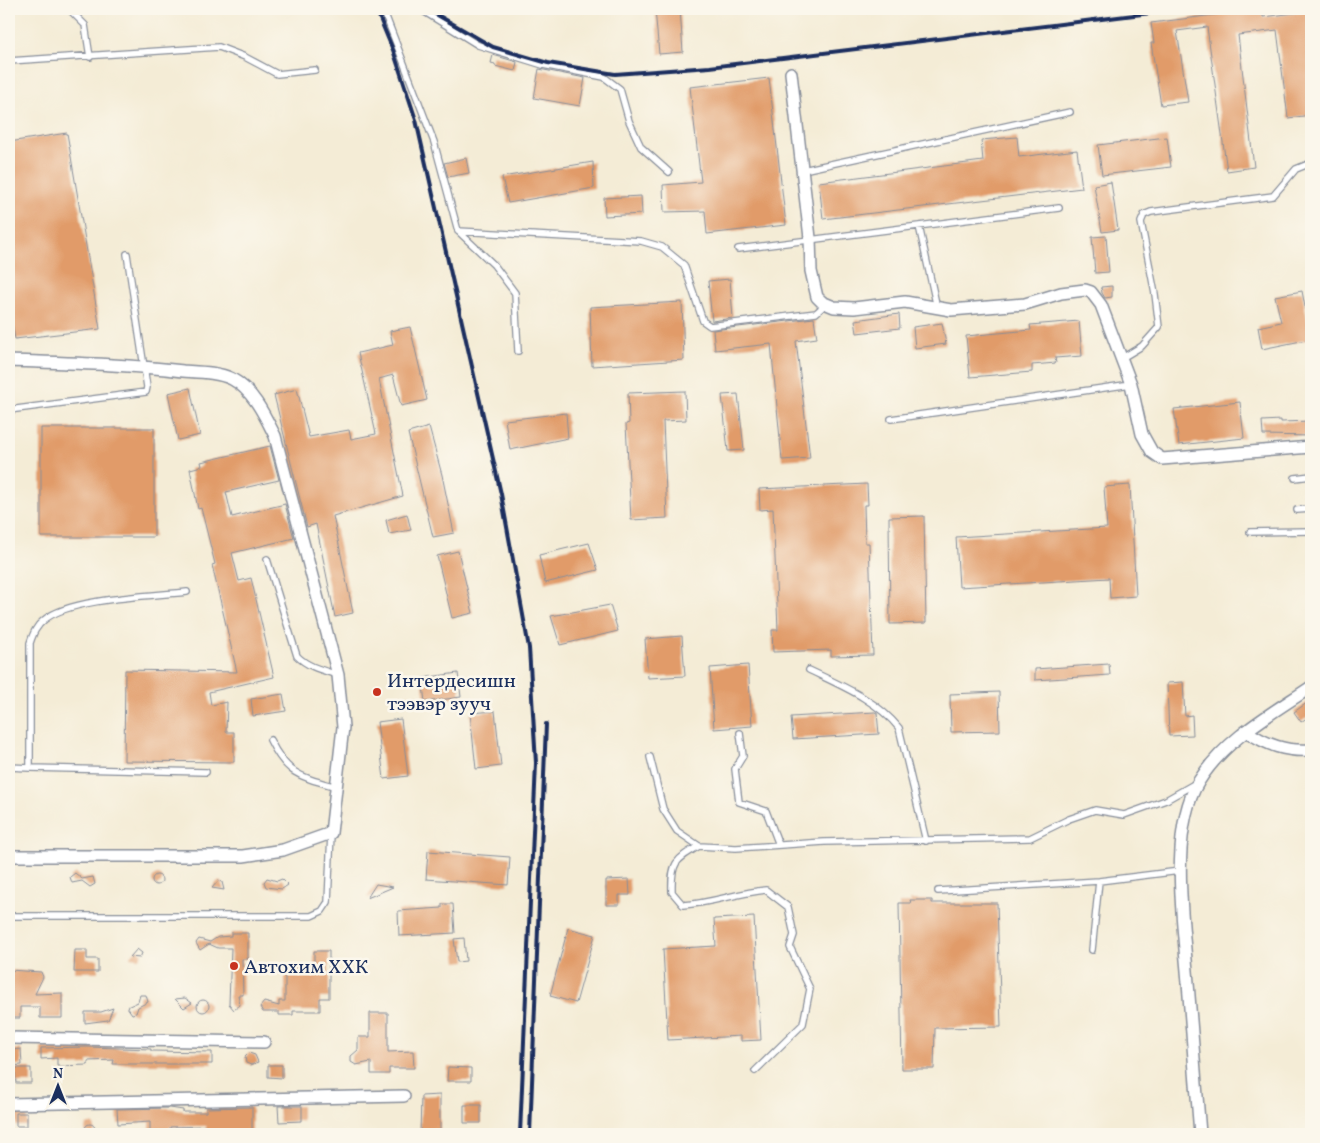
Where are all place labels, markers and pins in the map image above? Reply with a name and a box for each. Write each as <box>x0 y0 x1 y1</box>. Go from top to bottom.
place label: Интердесишн тээвэр зууч <box>387 668 516 719</box>
marker: Интердесишн тээвэр зууч <box>371 686 383 698</box>
place label: Автохим ХХК <box>244 954 369 982</box>
marker: Автохим ХХК <box>228 960 240 972</box>

